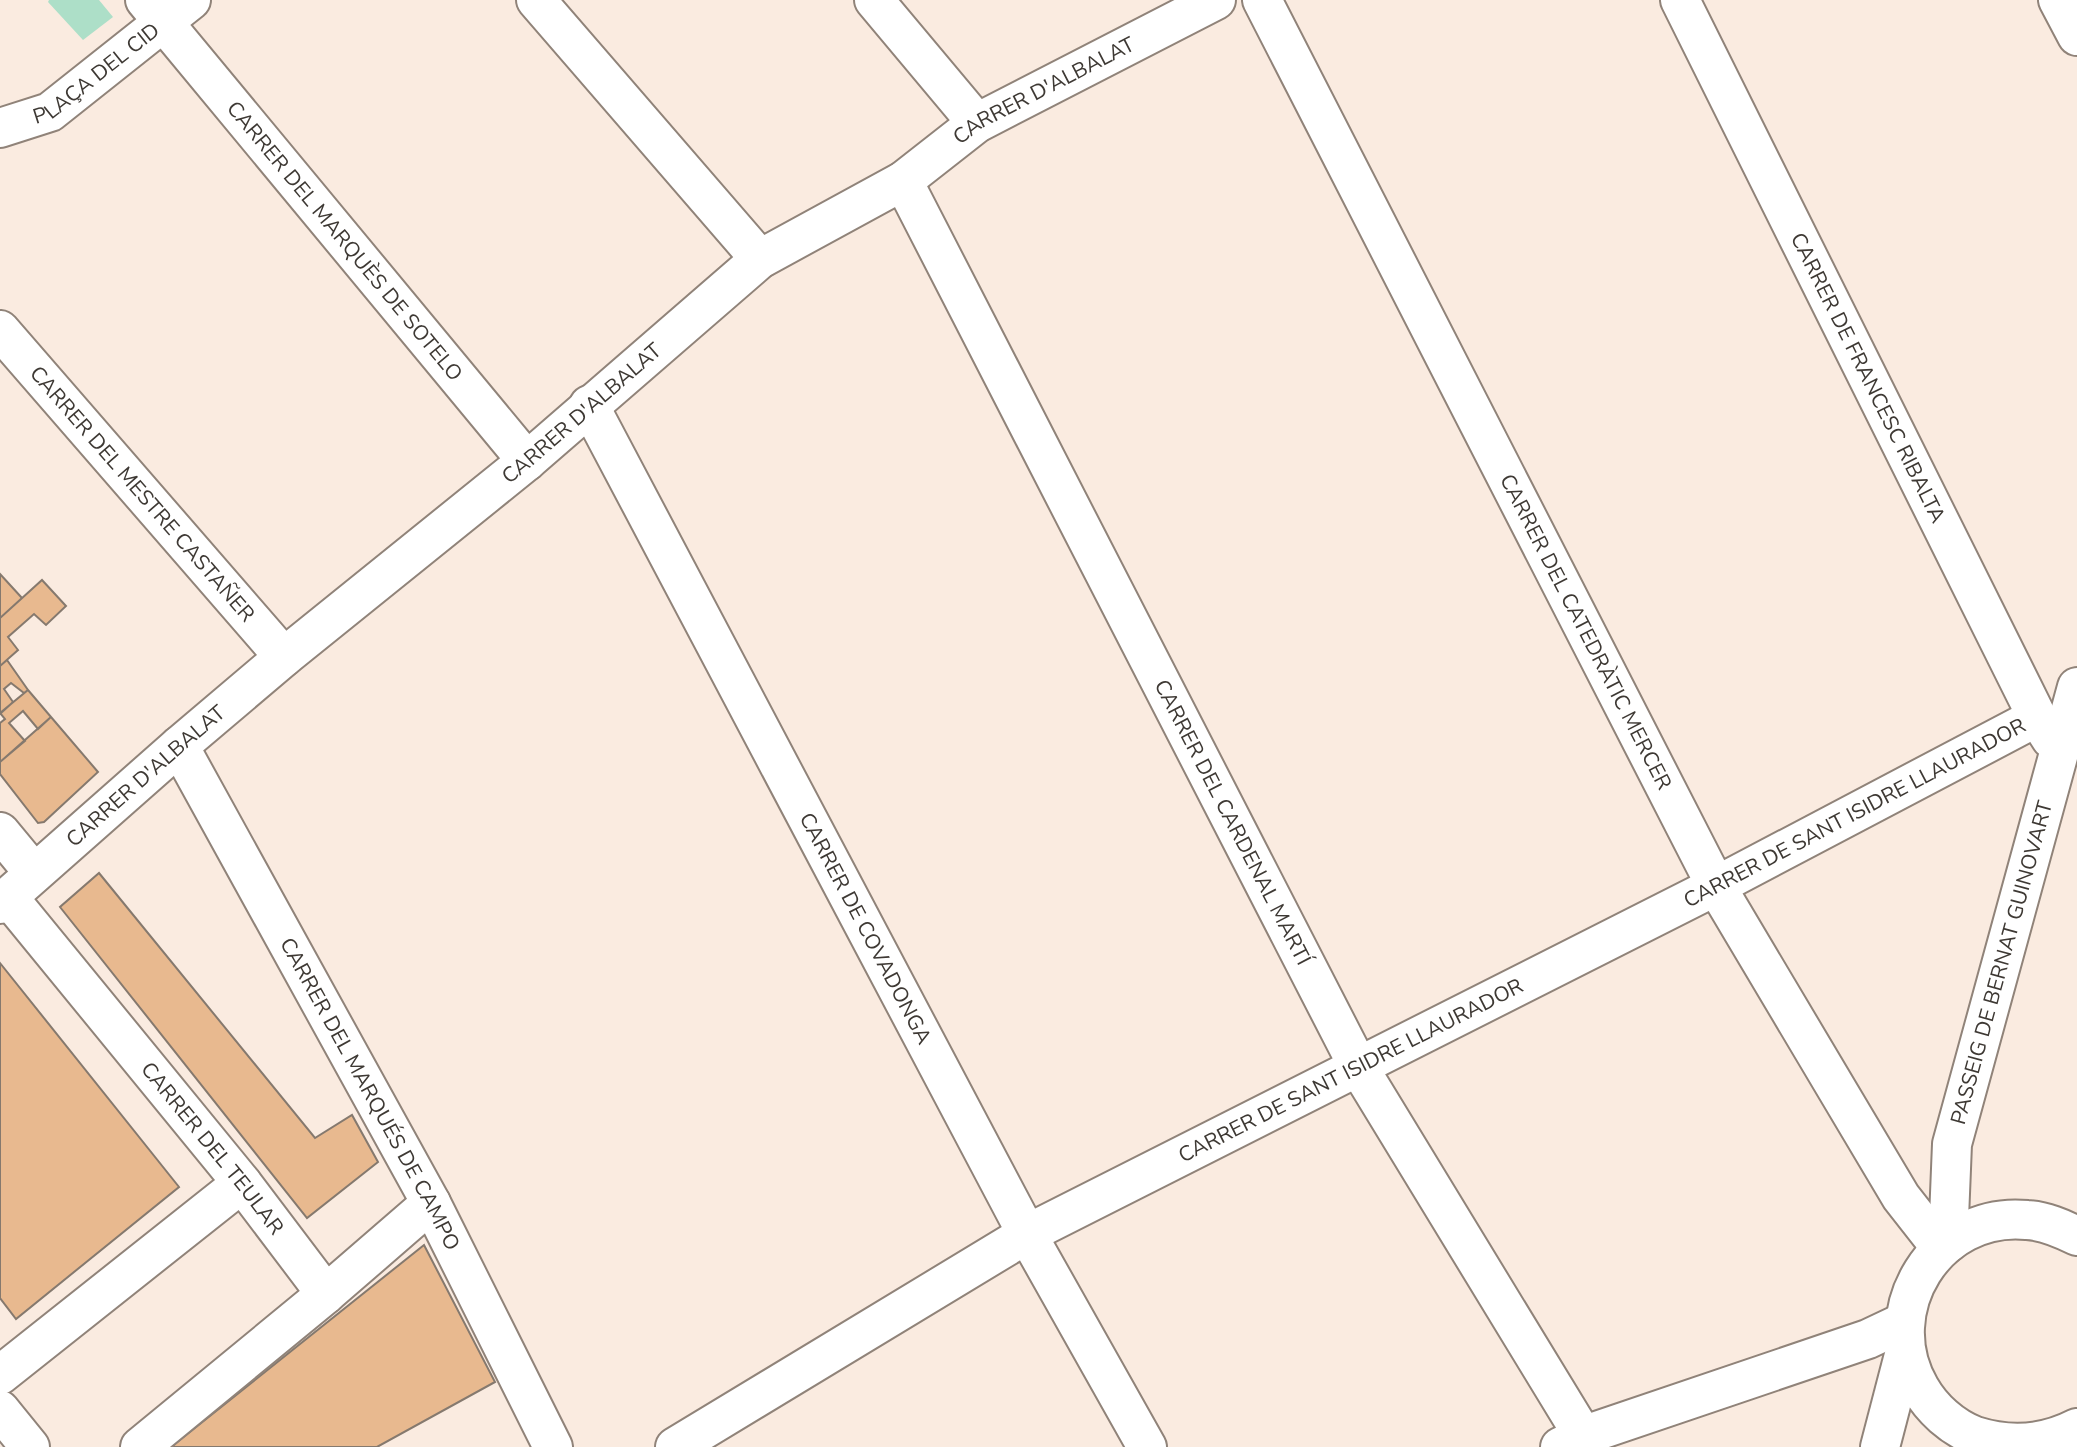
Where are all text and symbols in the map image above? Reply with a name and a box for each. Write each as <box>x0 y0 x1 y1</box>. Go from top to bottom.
street label: PLAÇA DEL CID <box>29 16 165 131</box>
street label: CARRER D'ALBALAT <box>947 30 1140 151</box>
street label: CARRER DEL MARQUÈS DE SOTELO <box>220 95 469 387</box>
street label: CARRER DE FRANCESC RIBALTA <box>1784 228 1952 528</box>
street label: CARRER D'ALBALAT <box>496 336 668 490</box>
street label: CARRER DEL MESTRE CASTAÑER <box>23 360 261 628</box>
street label: CARRER DEL CATEDRÀTIC MERCER <box>1493 469 1678 795</box>
street label: CARRER DEL CARDENAL MARTÍ <box>1148 675 1318 971</box>
street label: CARRER D'ALBALAT <box>60 699 231 853</box>
street label: CARRER DE SANT ISIDRE LLAURADOR <box>1679 711 2031 914</box>
street label: PASSEIG DE BERNAT GUINOVART <box>1944 797 2059 1128</box>
street label: CARRER DE COVADONGA <box>793 808 938 1049</box>
street label: CARRER DEL MARQUÉS DE CAMPO <box>273 933 466 1255</box>
street label: CARRER DE SANT ISIDRE LLAURADOR <box>1173 972 1528 1169</box>
street label: CARRER DEL TEULAR <box>135 1056 290 1241</box>

